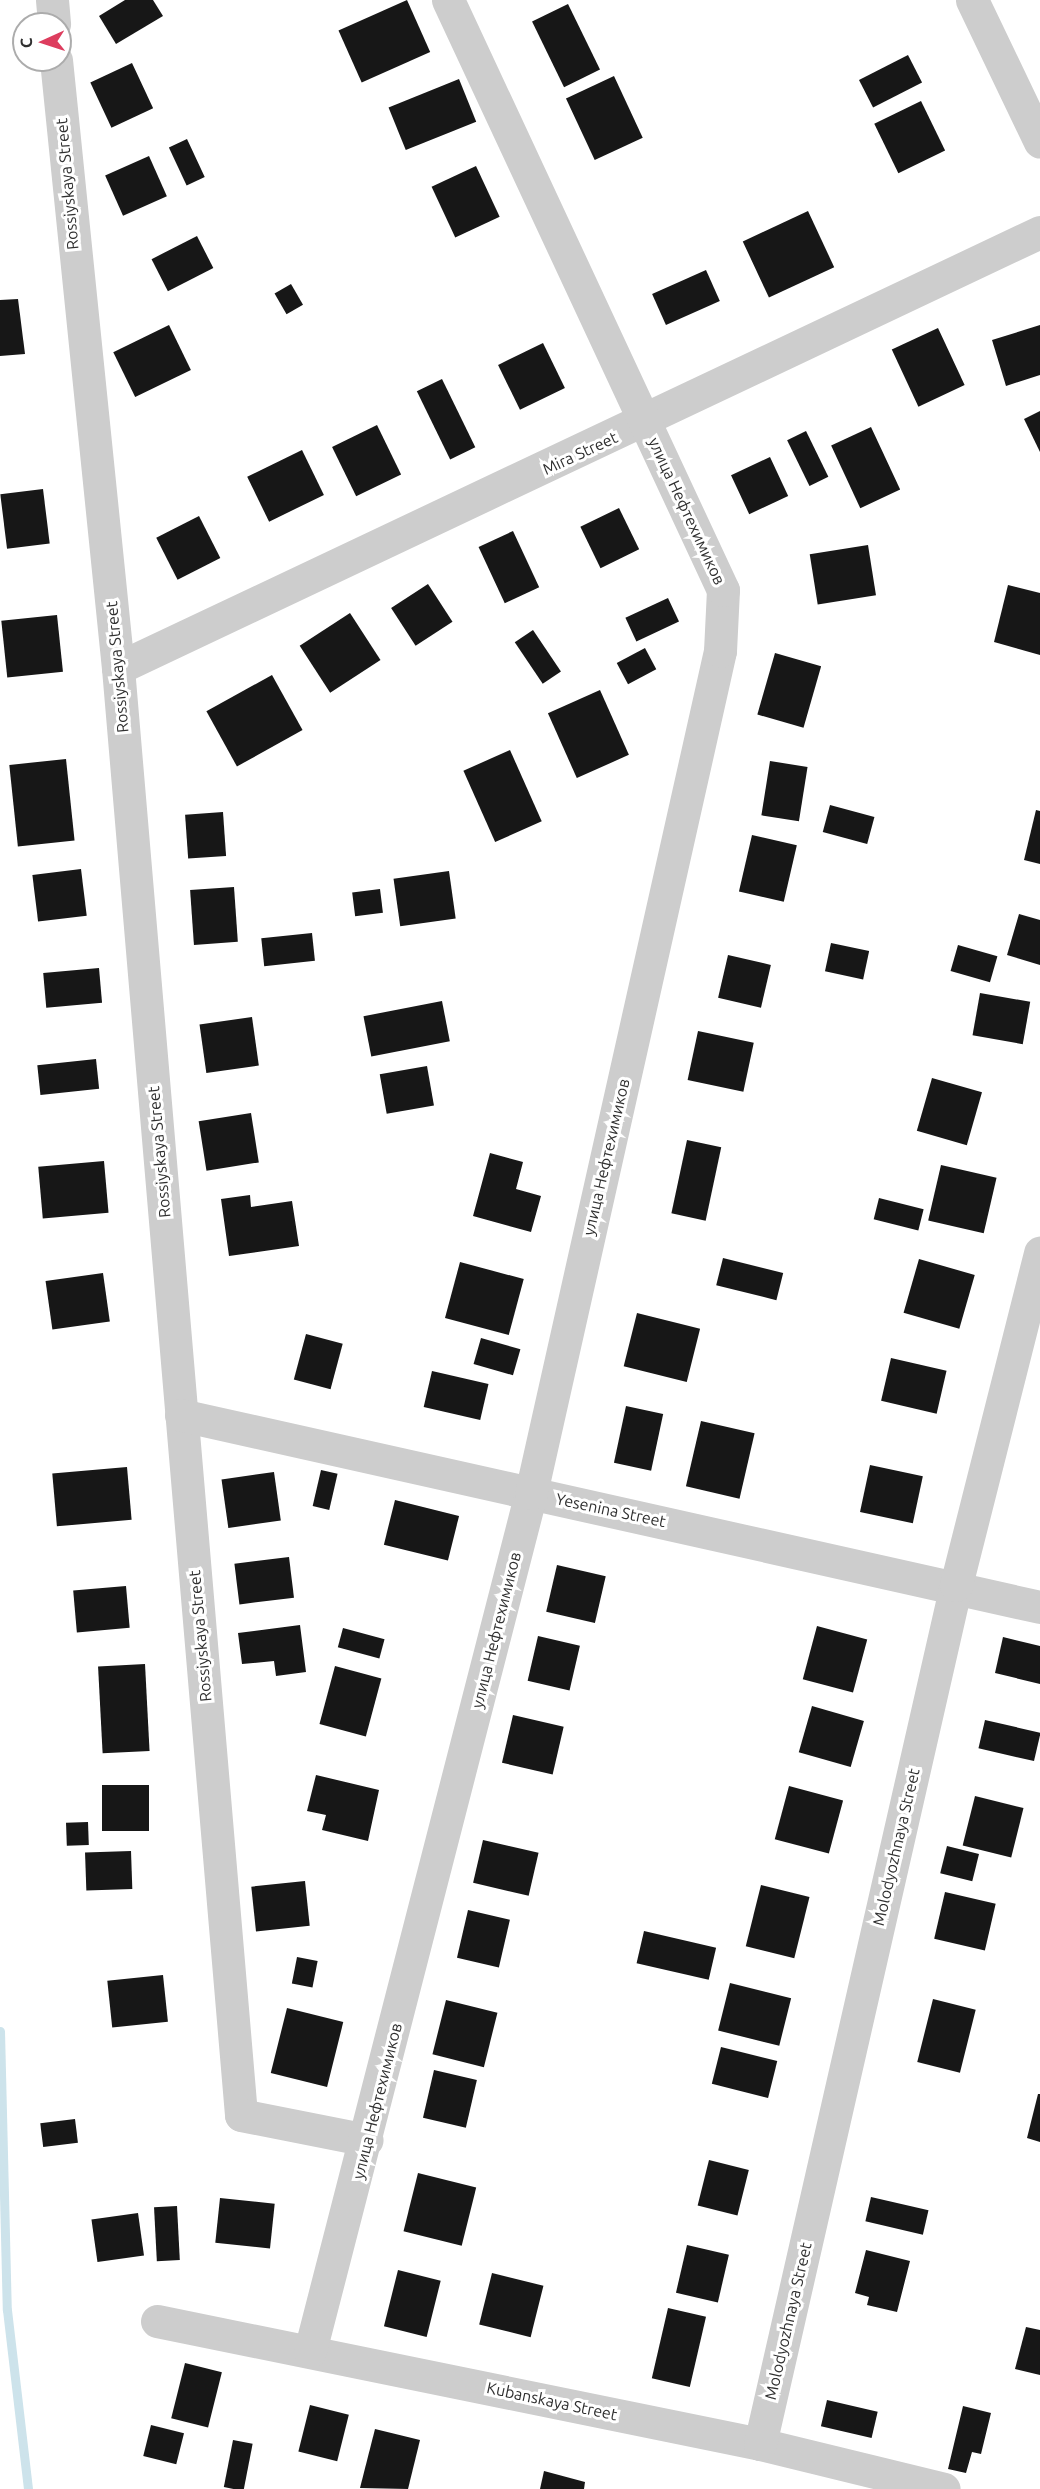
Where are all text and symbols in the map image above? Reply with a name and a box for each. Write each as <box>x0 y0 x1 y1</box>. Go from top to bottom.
north arrow <box>12 12 72 72</box>
text: С <box>17 37 35 48</box>
street label: Rossiyskaya Street <box>52 117 82 251</box>
street label: Mira Street <box>540 427 620 479</box>
street label: улица Нефтехимиков <box>644 434 730 588</box>
street label: Rossiyskaya Street <box>102 600 132 734</box>
street label: улица Нефтехимиков <box>579 1077 633 1237</box>
street label: Rossiyskaya Street <box>144 1085 174 1219</box>
street label: Yesenina Street <box>554 1489 668 1531</box>
street label: улица Нефтехимиков <box>467 1550 525 1710</box>
street label: Rossiyskaya Street <box>185 1569 215 1703</box>
street label: Molodyozhnaya Street <box>869 1766 923 1928</box>
street label: улица Нефтехимиков <box>348 2021 406 2181</box>
street label: Molodyozhnaya Street <box>761 2240 815 2402</box>
street label: Kubanskaya Street <box>485 2378 619 2424</box>

